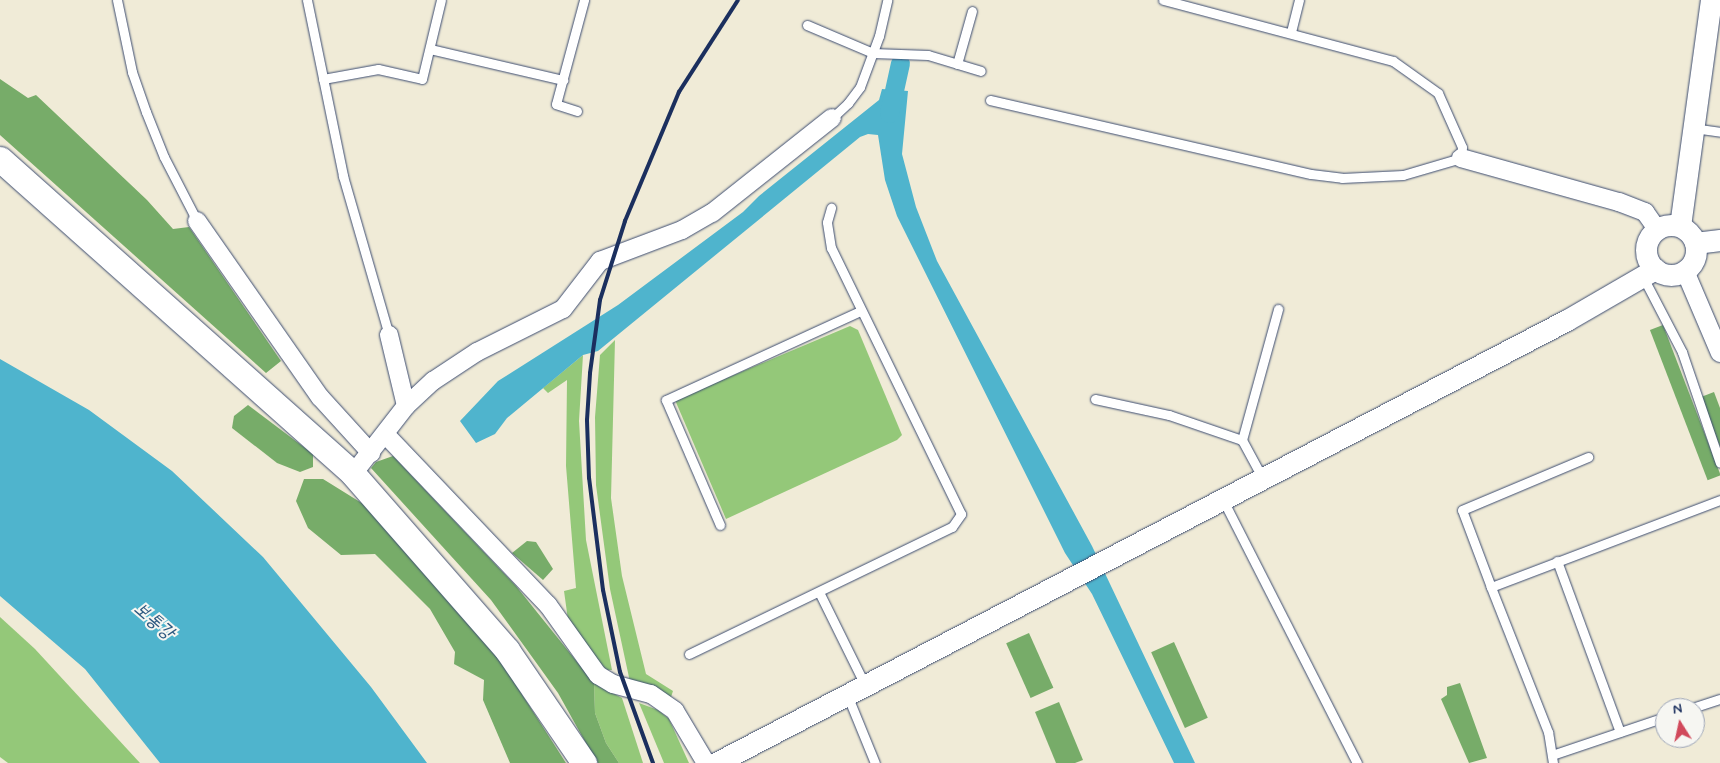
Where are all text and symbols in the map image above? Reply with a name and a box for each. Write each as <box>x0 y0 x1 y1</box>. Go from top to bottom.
water label: 보통강 <box>129 597 179 645</box>
north arrow <box>1655 698 1705 748</box>
text: N <box>1671 700 1684 719</box>

